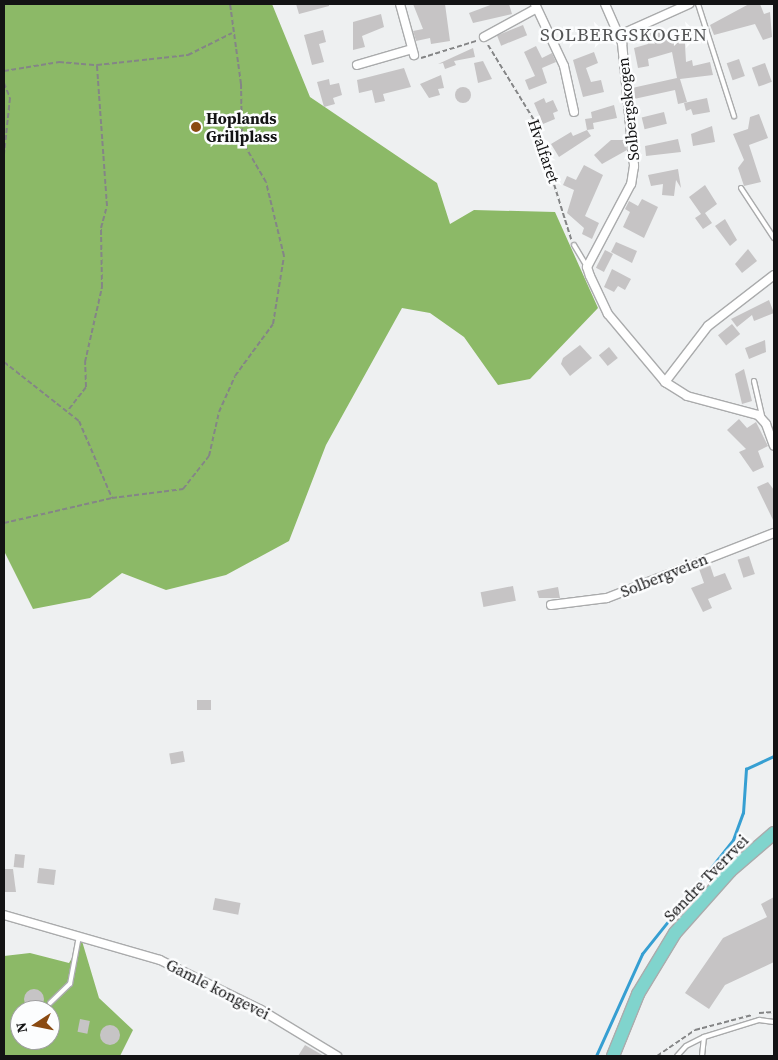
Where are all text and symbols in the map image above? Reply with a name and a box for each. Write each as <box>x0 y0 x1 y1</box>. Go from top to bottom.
district label: SOLBERGSKOGEN <box>538 24 710 46</box>
street label: Solbergskogen <box>613 56 643 162</box>
place label: Hoplands Grillplass <box>206 108 277 146</box>
street label: Hvalfaret <box>524 116 564 186</box>
marker: Hoplands Grillplass <box>190 121 202 133</box>
street label: Solbergveien <box>618 549 710 601</box>
street label: Søndre Tverrvei <box>660 830 752 926</box>
street label: Gamle kongevei <box>163 955 273 1023</box>
north arrow <box>10 1000 60 1050</box>
text: N <box>10 1021 32 1035</box>

